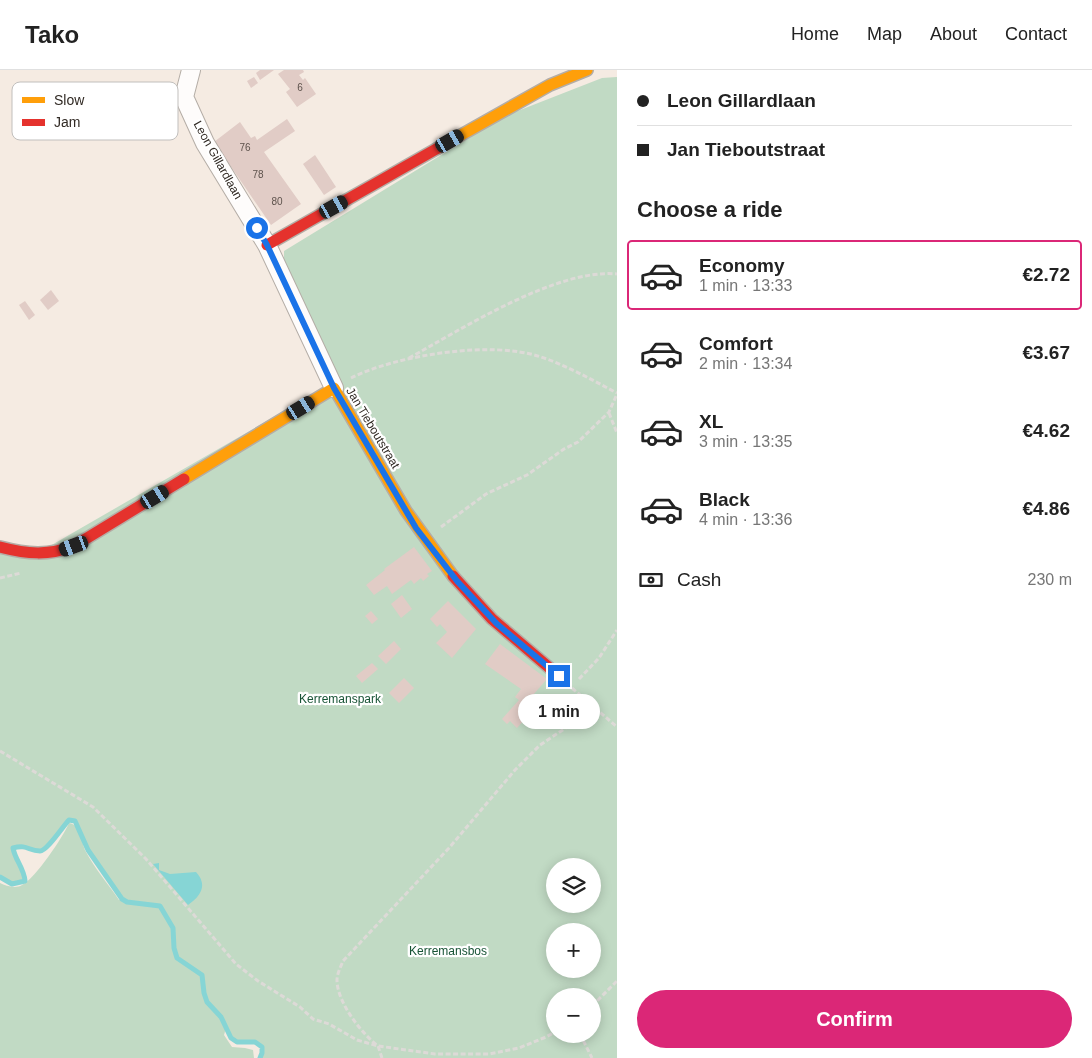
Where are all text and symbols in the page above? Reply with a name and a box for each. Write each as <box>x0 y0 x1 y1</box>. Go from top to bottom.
text: Tako <box>25 21 79 48</box>
text: Home <box>791 24 839 44</box>
text: Map <box>867 24 902 44</box>
text: About <box>930 24 977 44</box>
text: Contact <box>1005 24 1067 44</box>
legend <box>12 82 178 140</box>
house number: 6 <box>297 82 303 93</box>
text: Leon Gillardlaan <box>667 90 816 111</box>
text: Slow <box>54 92 85 108</box>
text: Jam <box>54 114 80 130</box>
street label: Leon Gillardlaan <box>191 118 245 202</box>
car <box>433 127 466 155</box>
text: Jan Tieboutstraat <box>667 139 825 160</box>
house number: 76 <box>239 142 251 153</box>
house number: 78 <box>252 169 264 180</box>
car <box>317 193 350 221</box>
house number: 80 <box>271 196 283 207</box>
text: Choose a ride <box>637 197 782 222</box>
route start <box>246 217 268 239</box>
icon: car <box>639 253 684 298</box>
text: Economy <box>699 255 785 276</box>
text: €2.72 <box>1022 264 1070 285</box>
text: 1 min · 13:33 <box>699 277 792 294</box>
icon: car <box>639 331 684 376</box>
text: Comfort <box>699 333 773 354</box>
text: €3.67 <box>1022 342 1070 363</box>
text: 2 min · 13:34 <box>699 355 792 372</box>
street label: Jan Tieboutstraat <box>343 385 403 472</box>
car <box>284 394 317 422</box>
icon: car <box>639 409 684 454</box>
text: XL <box>699 411 723 432</box>
text: €4.62 <box>1022 420 1070 441</box>
text: 3 min · 13:35 <box>699 433 792 450</box>
car <box>138 483 171 511</box>
icon: car <box>639 487 684 532</box>
text: Black <box>699 489 750 510</box>
text: €4.86 <box>1022 498 1070 519</box>
text: 4 min · 13:36 <box>699 511 792 528</box>
car <box>57 534 90 558</box>
icon: cash <box>637 566 665 594</box>
text: Cash <box>677 569 721 590</box>
text: 230 m <box>1028 571 1072 588</box>
route end <box>548 665 570 687</box>
park label: Kerremanspark <box>299 692 382 706</box>
callout: 1 min <box>518 694 600 728</box>
text: 1 min <box>538 703 580 720</box>
map controls <box>546 858 601 1043</box>
button: layers <box>546 858 601 913</box>
button: + <box>546 923 601 978</box>
park label: Kerremansbos <box>409 944 487 958</box>
button: − <box>546 988 601 1043</box>
button: Confirm <box>637 990 1072 1048</box>

